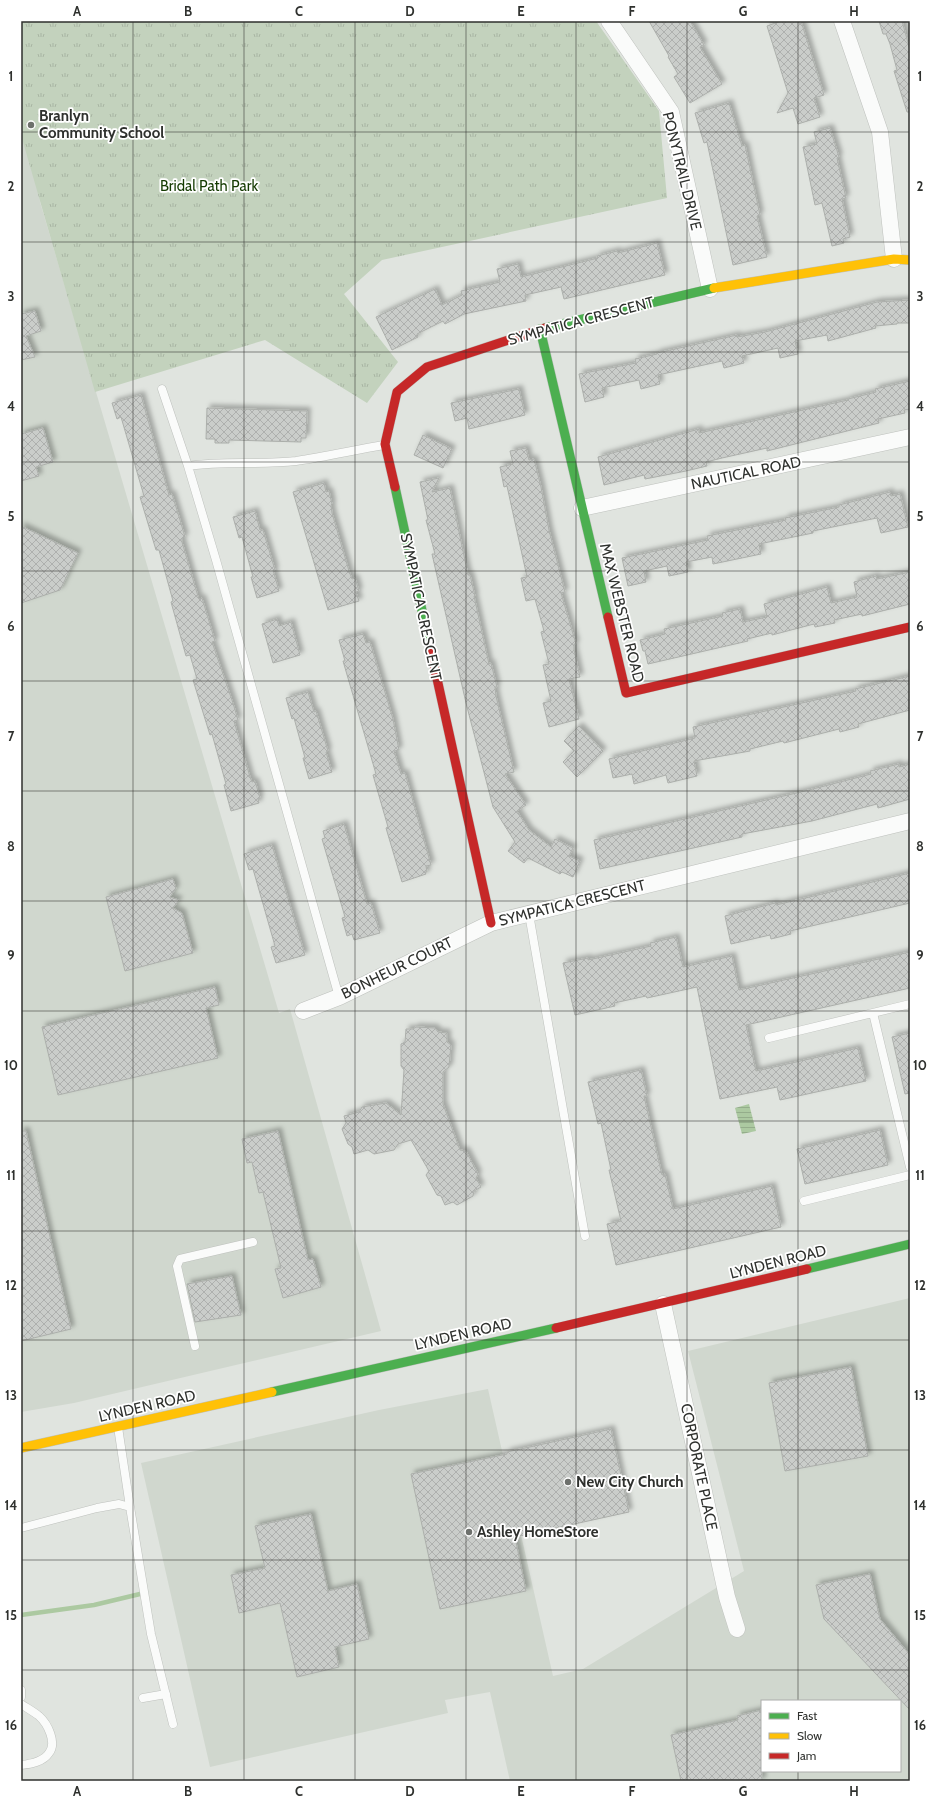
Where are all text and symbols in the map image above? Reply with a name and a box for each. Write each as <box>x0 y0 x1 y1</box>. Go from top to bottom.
text: A <box>73 3 82 19</box>
text: B <box>184 3 192 19</box>
text: C <box>295 3 303 19</box>
text: D <box>405 3 415 19</box>
text: E <box>517 3 525 19</box>
text: F <box>629 3 636 19</box>
text: G <box>739 3 748 19</box>
text: H <box>849 3 859 19</box>
text: 1 <box>9 68 13 84</box>
text: 1 <box>918 68 922 84</box>
place label: Branlyn Community School <box>39 107 164 142</box>
street label: PONYTRAIL DRIVE <box>659 110 705 232</box>
marker: Branlyn Community School <box>26 120 36 130</box>
park label: Bridal Path Park <box>160 177 258 195</box>
text: 2 <box>8 178 15 194</box>
text: 2 <box>917 178 924 194</box>
text: 3 <box>7 288 15 304</box>
text: 3 <box>916 288 924 304</box>
street label: SYMPATICA CRESCENT <box>506 293 656 349</box>
text: 4 <box>7 398 15 414</box>
text: 4 <box>916 398 924 414</box>
street label: NAUTICAL ROAD <box>689 453 803 493</box>
text: 5 <box>8 508 15 524</box>
text: 5 <box>917 508 924 524</box>
street label: SYMPATICA CRESCENT <box>397 531 445 683</box>
street label: MAX WEBSTER ROAD <box>596 541 648 685</box>
text: 6 <box>7 618 15 634</box>
text: 6 <box>916 618 924 634</box>
text: 7 <box>8 728 15 744</box>
text: 7 <box>917 728 924 744</box>
text: 8 <box>7 838 15 854</box>
text: 8 <box>916 838 924 854</box>
street label: SYMPATICA CRESCENT <box>497 876 647 930</box>
street label: BONHEUR COURT <box>338 933 456 1003</box>
text: 9 <box>7 947 15 963</box>
text: 9 <box>916 947 924 963</box>
text: 10 <box>4 1057 18 1073</box>
text: 10 <box>913 1057 927 1073</box>
text: 11 <box>6 1167 16 1183</box>
text: 11 <box>915 1167 925 1183</box>
street label: LYNDEN ROAD <box>728 1241 828 1283</box>
text: 12 <box>5 1277 17 1293</box>
text: 12 <box>914 1277 926 1293</box>
street label: LYNDEN ROAD <box>413 1314 513 1354</box>
street label: LYNDEN ROAD <box>97 1386 197 1426</box>
text: 13 <box>5 1387 17 1403</box>
text: 13 <box>914 1387 926 1403</box>
street label: CORPORATE PLACE <box>677 1402 721 1532</box>
place label: New City Church <box>576 1473 684 1491</box>
marker: New City Church <box>563 1477 573 1487</box>
text: 14 <box>5 1497 17 1513</box>
text: 14 <box>914 1497 926 1513</box>
place label: Ashley HomeStore <box>477 1523 599 1541</box>
marker: Ashley HomeStore <box>464 1527 474 1537</box>
text: 15 <box>5 1607 17 1623</box>
text: 15 <box>914 1607 926 1623</box>
legend <box>761 1700 901 1772</box>
text: Fast <box>797 1708 817 1723</box>
text: 16 <box>5 1717 17 1733</box>
text: 16 <box>914 1717 926 1733</box>
text: Slow <box>797 1728 822 1743</box>
text: Jam <box>796 1748 816 1763</box>
text: A <box>73 1783 82 1799</box>
text: B <box>184 1783 192 1799</box>
text: C <box>295 1783 303 1799</box>
text: D <box>405 1783 415 1799</box>
text: E <box>517 1783 525 1799</box>
text: F <box>629 1783 636 1799</box>
text: G <box>739 1783 748 1799</box>
text: H <box>849 1783 859 1799</box>

